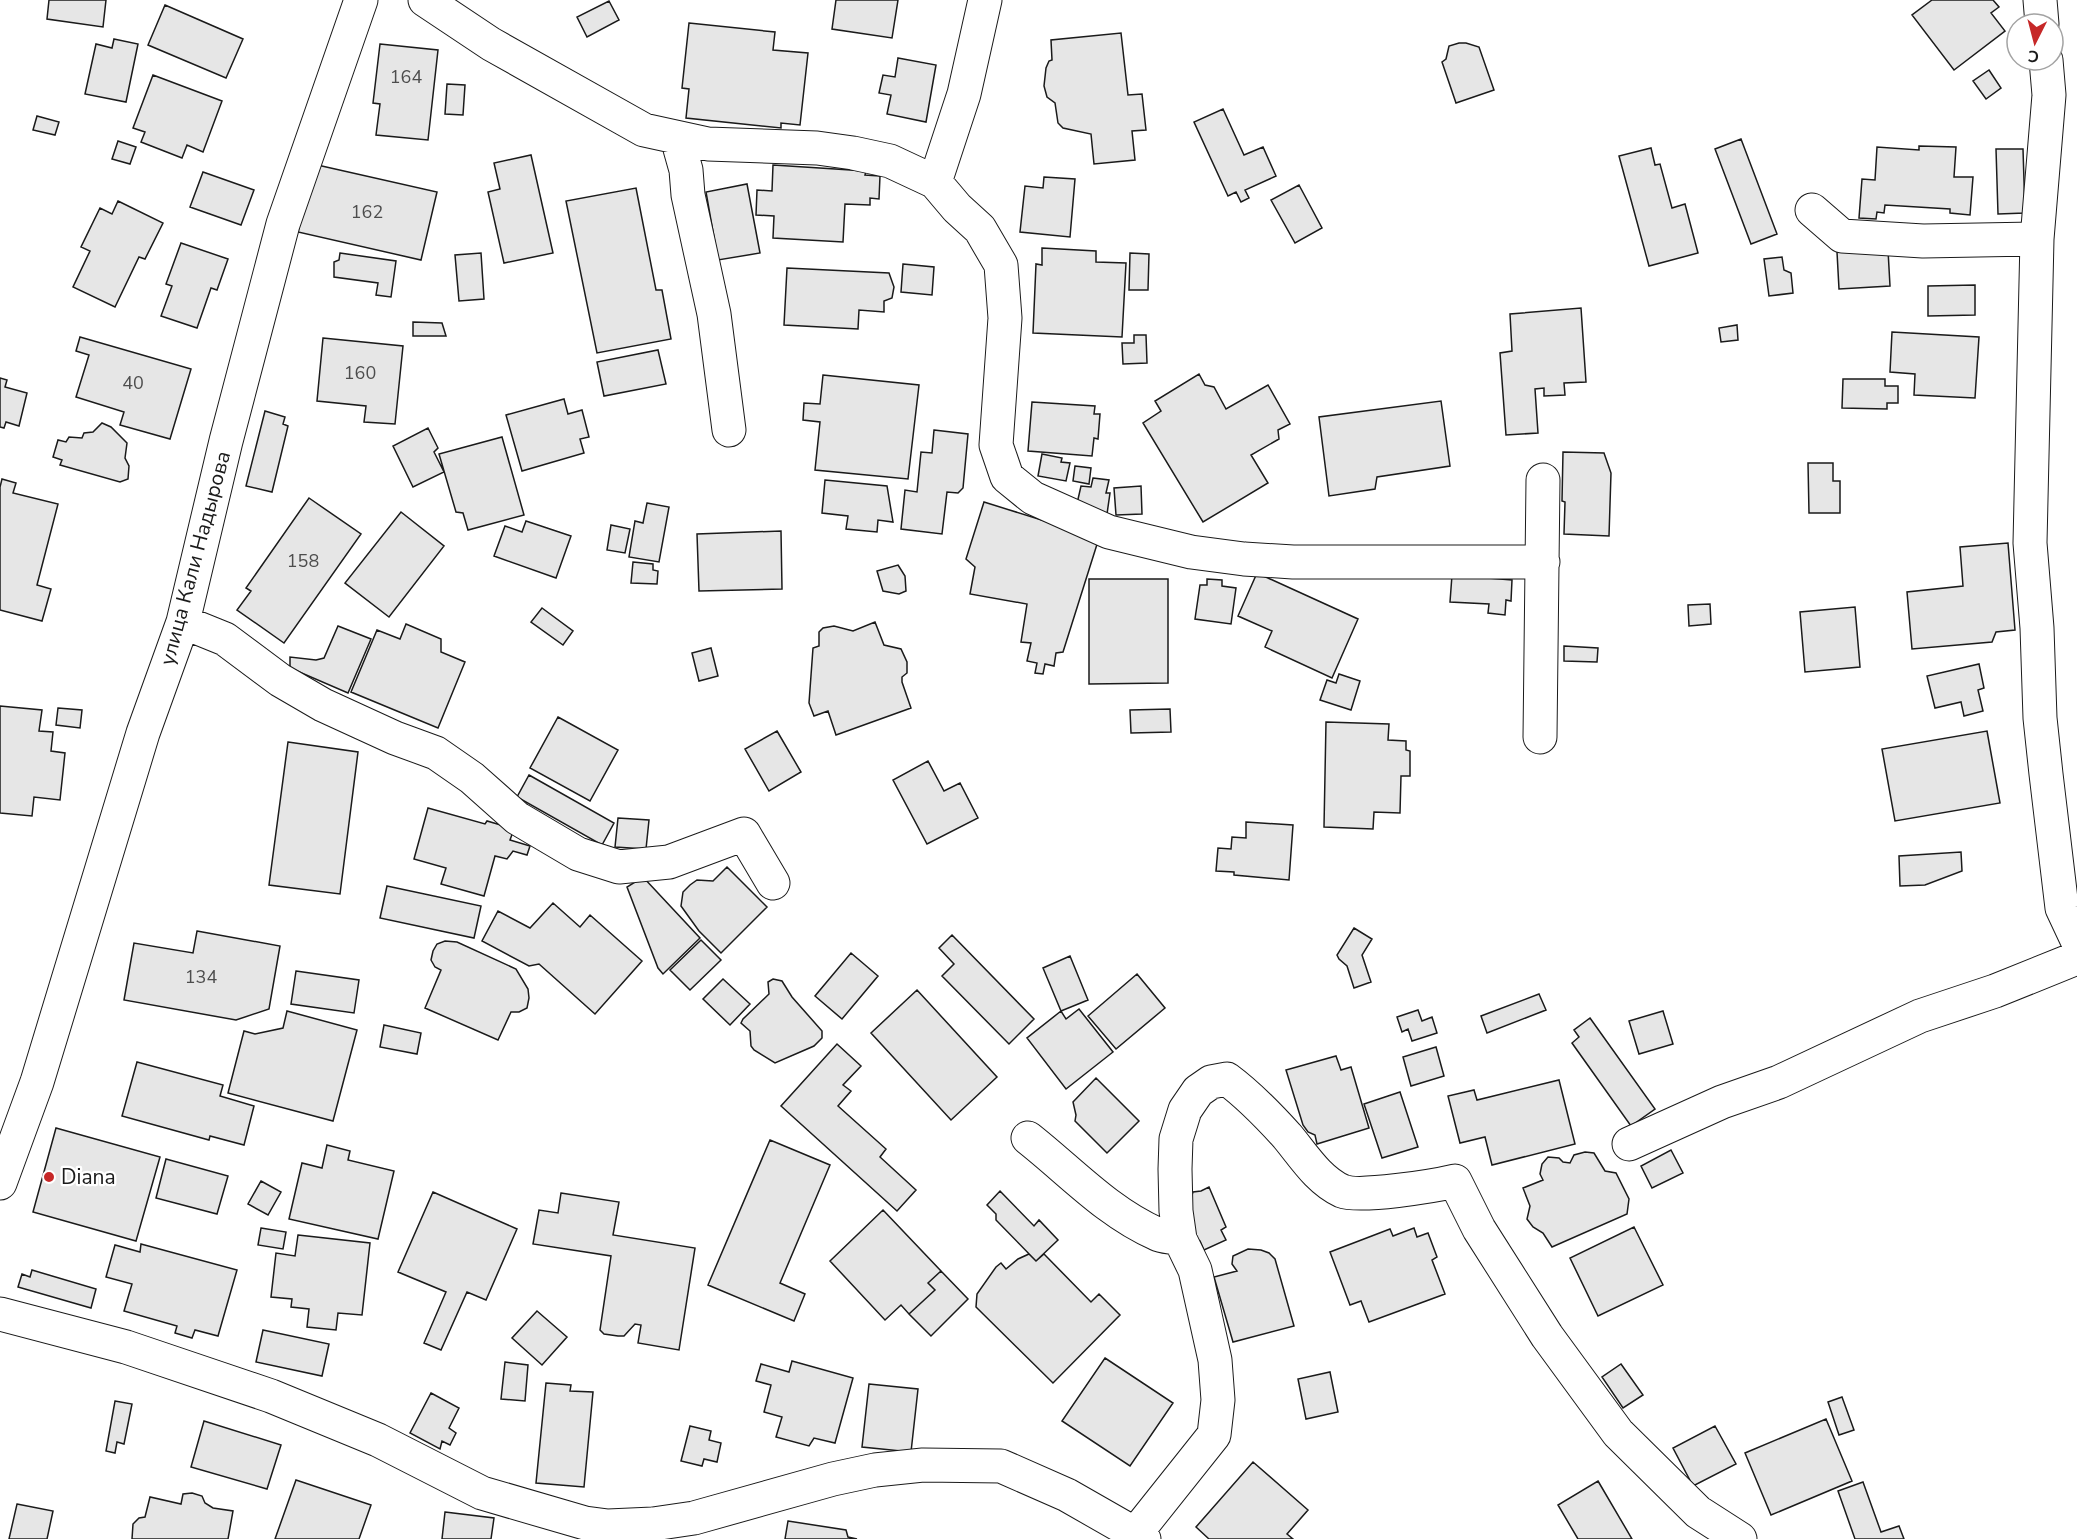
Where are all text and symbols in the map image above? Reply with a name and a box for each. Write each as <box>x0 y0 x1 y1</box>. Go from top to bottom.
north arrow <box>2005 12 2065 72</box>
text: С <box>2027 44 2040 67</box>
house number: 164 <box>390 65 422 89</box>
house number: 162 <box>351 200 383 224</box>
house number: 160 <box>344 361 376 385</box>
house number: 40 <box>122 371 144 395</box>
street label: улица Кали Надырова <box>153 448 237 668</box>
house number: 158 <box>287 549 319 573</box>
house number: 134 <box>185 965 217 989</box>
place label: Diana <box>61 1163 116 1191</box>
marker: Diana <box>42 1170 56 1184</box>

